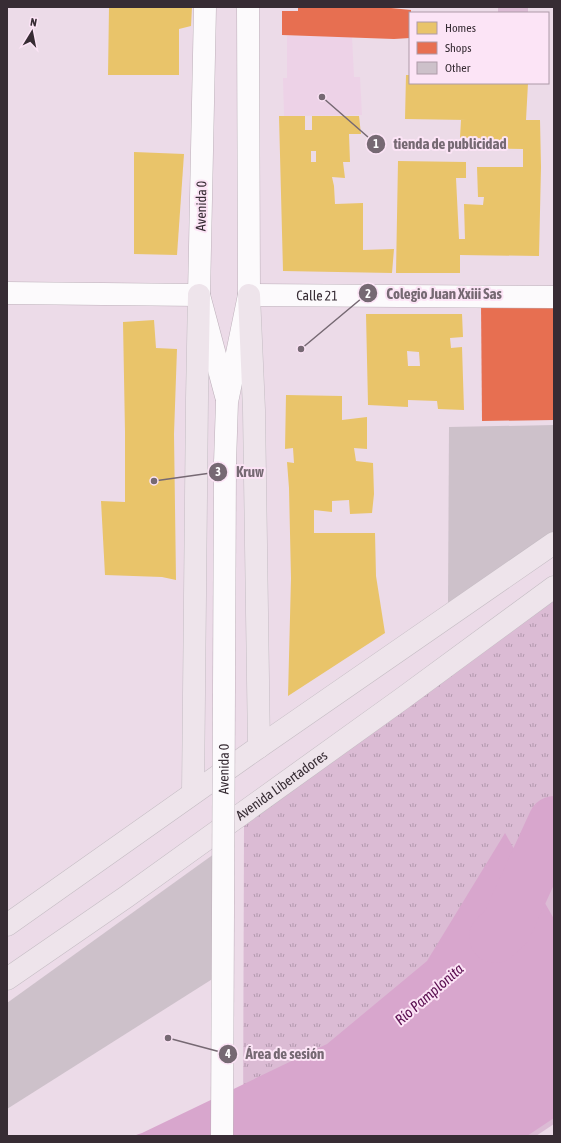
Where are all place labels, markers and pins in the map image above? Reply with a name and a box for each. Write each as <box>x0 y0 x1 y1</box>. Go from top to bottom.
callout: tienda de publicidad <box>366 131 515 158</box>
callout: Colegio Juan Xxiii Sas <box>358 280 510 307</box>
callout: Kruw <box>208 459 272 486</box>
callout: Área de sesión <box>218 1040 332 1067</box>

